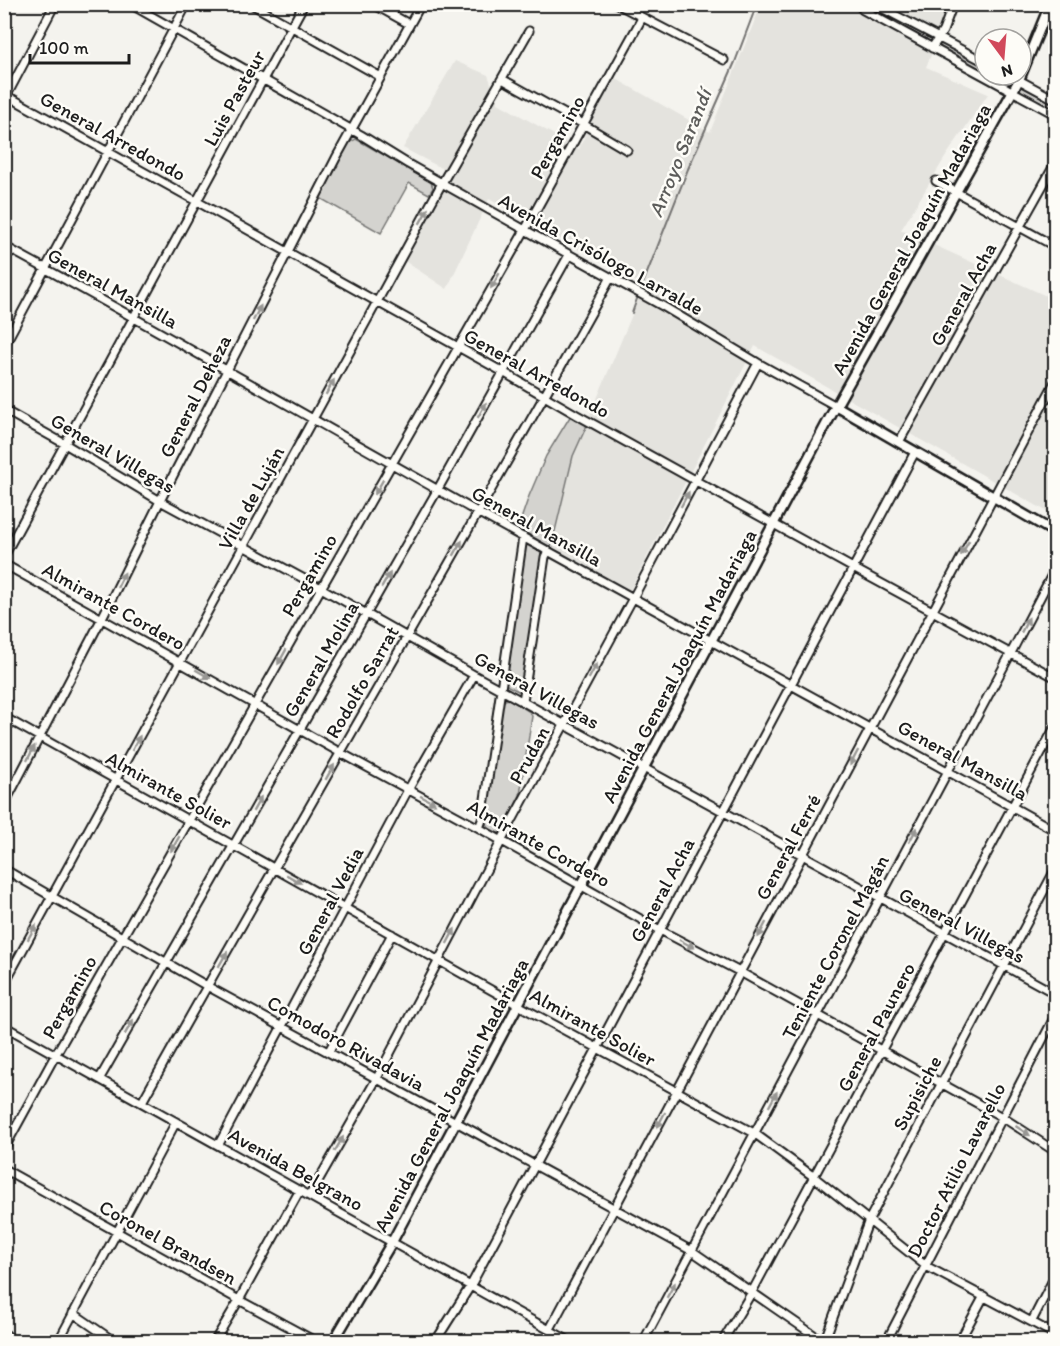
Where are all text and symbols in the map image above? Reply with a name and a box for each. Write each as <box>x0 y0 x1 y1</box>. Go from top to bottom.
scale bar <box>30 27 129 65</box>
north arrow <box>973 27 1033 87</box>
text: 100 m <box>39 37 89 59</box>
street label: Luis Pasteur <box>198 46 270 150</box>
text: N <box>999 60 1015 82</box>
water label: Arroyo Sarandí <box>643 82 718 220</box>
street label: General Arredondo <box>36 86 190 186</box>
street label: Pergamino <box>524 91 590 183</box>
street label: Avenida General Joaquín Madariaga <box>826 99 996 379</box>
street label: Avenida Crisólogo Larralde <box>494 188 708 320</box>
one-way arrow <box>419 208 429 225</box>
street label: General Acha <box>925 237 1002 350</box>
street label: General Mansilla <box>44 242 183 334</box>
one-way arrow <box>490 273 501 289</box>
one-way arrow <box>252 304 262 321</box>
street label: General Arredondo <box>460 323 614 423</box>
street label: General Deheza <box>154 330 237 461</box>
one-way arrow <box>325 378 335 395</box>
one-way arrow <box>477 401 487 418</box>
street label: General Villegas <box>47 408 179 498</box>
street label: Villa de Luján <box>213 442 289 554</box>
one-way arrow <box>373 479 384 495</box>
street label: General Mansilla <box>468 480 607 572</box>
one-way arrow <box>680 490 690 507</box>
street label: Avenida General Joaquín Madariaga <box>596 525 762 807</box>
street label: Pergamino <box>276 529 342 621</box>
one-way arrow <box>452 540 463 556</box>
one-way arrow <box>960 540 970 557</box>
street label: Almirante Cordero <box>38 557 190 655</box>
one-way arrow <box>116 571 125 588</box>
one-way arrow <box>381 571 391 588</box>
street label: General Molina <box>278 596 364 721</box>
one-way arrow <box>1020 617 1030 634</box>
street label: Rodolfo Sarrat <box>320 622 404 742</box>
street label: General Villegas <box>470 646 604 734</box>
one-way arrow <box>277 649 287 666</box>
one-way arrow <box>588 663 598 680</box>
one-way arrow <box>194 669 211 679</box>
street label: General Mansilla <box>894 714 1033 806</box>
street label: Prudan <box>503 722 555 788</box>
one-way arrow <box>131 734 141 751</box>
one-way arrow <box>26 745 36 762</box>
street label: Almirante Solier <box>102 746 236 835</box>
one-way arrow <box>849 749 859 766</box>
one-way arrow <box>325 763 335 780</box>
street label: General Ferré <box>750 790 826 904</box>
street label: Almirante Cordero <box>463 794 615 892</box>
one-way arrow <box>252 795 262 812</box>
one-way arrow <box>419 795 436 805</box>
one-way arrow <box>909 826 918 843</box>
street label: General Acha <box>624 833 700 946</box>
one-way arrow <box>170 836 181 852</box>
street label: General Vedia <box>291 842 369 959</box>
street label: Teniente Coronel Magán <box>776 850 894 1043</box>
one-way arrow <box>286 874 303 884</box>
street label: General Villegas <box>895 882 1029 968</box>
one-way arrow <box>757 921 767 938</box>
one-way arrow <box>27 924 38 940</box>
one-way arrow <box>446 927 456 944</box>
one-way arrow <box>679 939 696 949</box>
street label: Pergamino <box>36 951 102 1043</box>
one-way arrow <box>217 951 228 967</box>
street label: Avenida General Joaquín Madariaga <box>368 954 534 1236</box>
street label: General Paunero <box>832 958 920 1096</box>
street label: Almirante Solier <box>526 983 660 1072</box>
street label: Comodoro Rivadavia <box>263 990 429 1097</box>
one-way arrow <box>124 1019 134 1036</box>
street label: Supisiche <box>887 1051 947 1135</box>
street label: Doctor Atilio Lavarello <box>902 1079 1010 1261</box>
one-way arrow <box>768 1091 778 1108</box>
one-way arrow <box>656 1112 666 1129</box>
street label: Avenida Belgrano <box>224 1122 368 1216</box>
one-way arrow <box>1015 1125 1031 1136</box>
one-way arrow <box>334 1135 344 1152</box>
street label: Coronel Brandsen <box>95 1194 241 1290</box>
one-way arrow <box>666 1281 676 1298</box>

